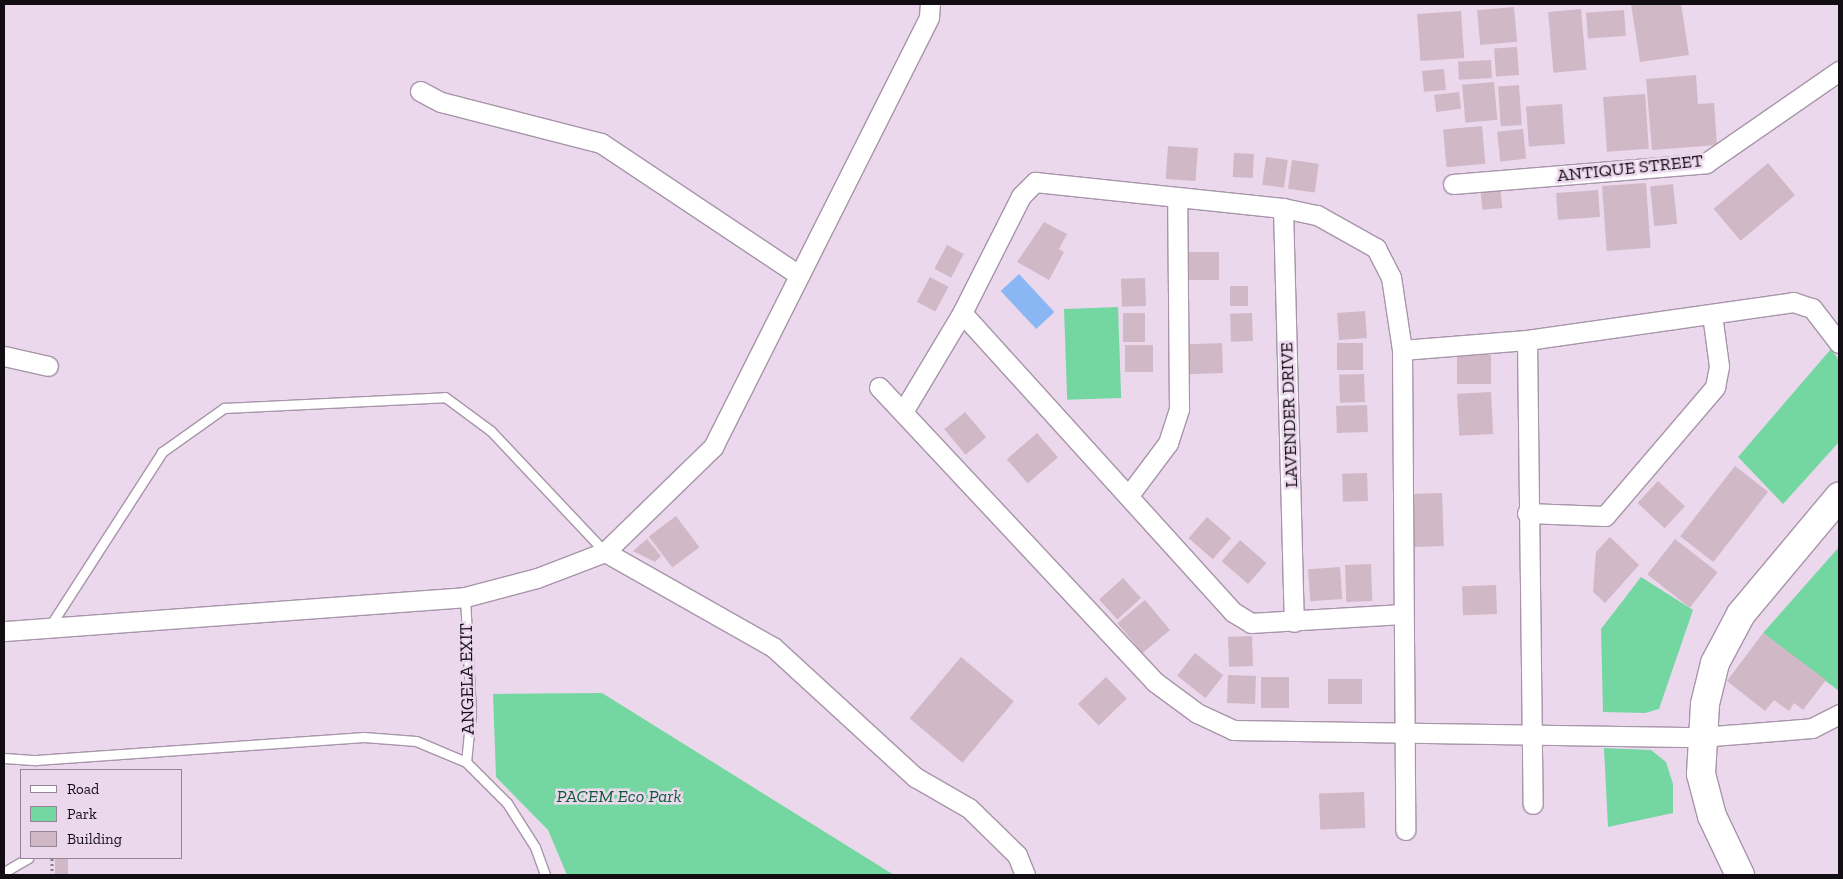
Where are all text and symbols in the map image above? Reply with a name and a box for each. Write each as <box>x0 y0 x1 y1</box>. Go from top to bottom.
street label: ANTIQUE STREET <box>1556 150 1704 186</box>
street label: LAVENDER DRIVE <box>1276 342 1302 488</box>
street label: ANGELA EXIT <box>455 623 479 735</box>
legend <box>20 769 182 859</box>
text: Road <box>67 780 99 798</box>
park label: PACEM Eco Park <box>556 785 682 807</box>
text: Park <box>67 805 97 823</box>
text: Building <box>67 830 122 848</box>

